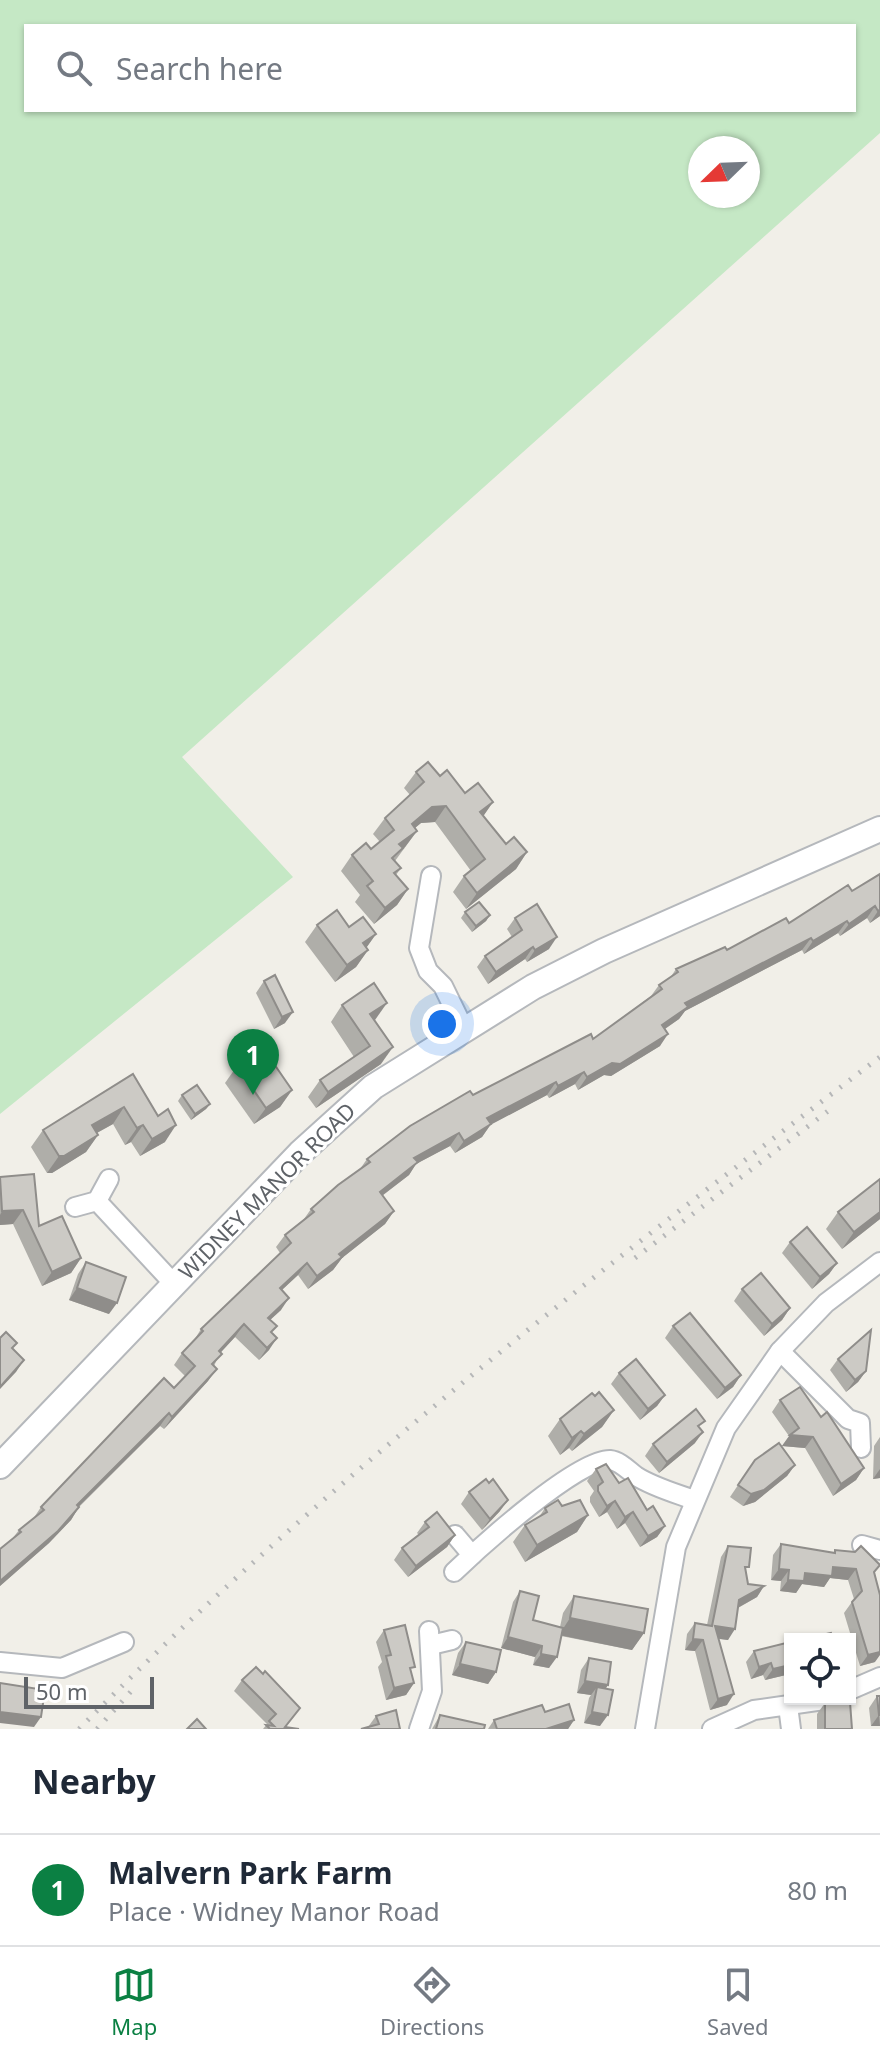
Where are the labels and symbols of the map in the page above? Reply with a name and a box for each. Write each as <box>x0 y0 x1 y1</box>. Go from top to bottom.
north arrow <box>688 136 760 208</box>
your location <box>422 1004 462 1044</box>
pin: 1 <box>227 1029 279 1095</box>
street label: WIDNEY MANOR ROAD <box>171 1095 361 1285</box>
scale bar <box>24 1673 154 1709</box>

